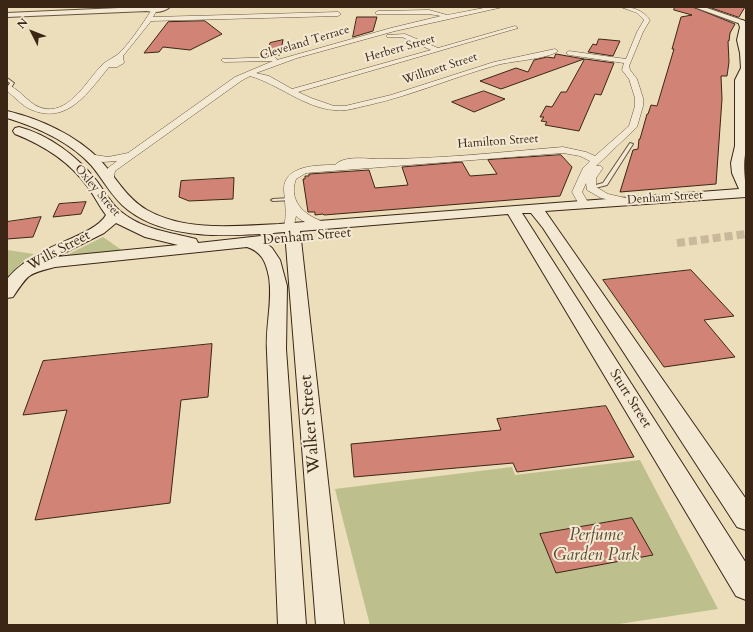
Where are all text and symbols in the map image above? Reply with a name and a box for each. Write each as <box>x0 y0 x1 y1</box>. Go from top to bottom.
north arrow <box>12 12 52 52</box>
text: N <box>14 15 31 32</box>
street label: Cleveland Terrace <box>258 23 352 63</box>
street label: Herbert Street <box>363 32 437 66</box>
street label: Willmett Street <box>401 50 479 88</box>
street label: Hamilton Street <box>457 132 539 152</box>
street label: Oxley Street <box>71 162 123 220</box>
street label: Denham Street <box>627 188 703 208</box>
street label: Denham Street <box>262 225 352 249</box>
street label: Wills Street <box>25 227 93 275</box>
street label: Sturt Street <box>605 367 655 431</box>
street label: Walker Street <box>297 374 325 474</box>
park label: Perfume Garden Park <box>553 526 639 566</box>

